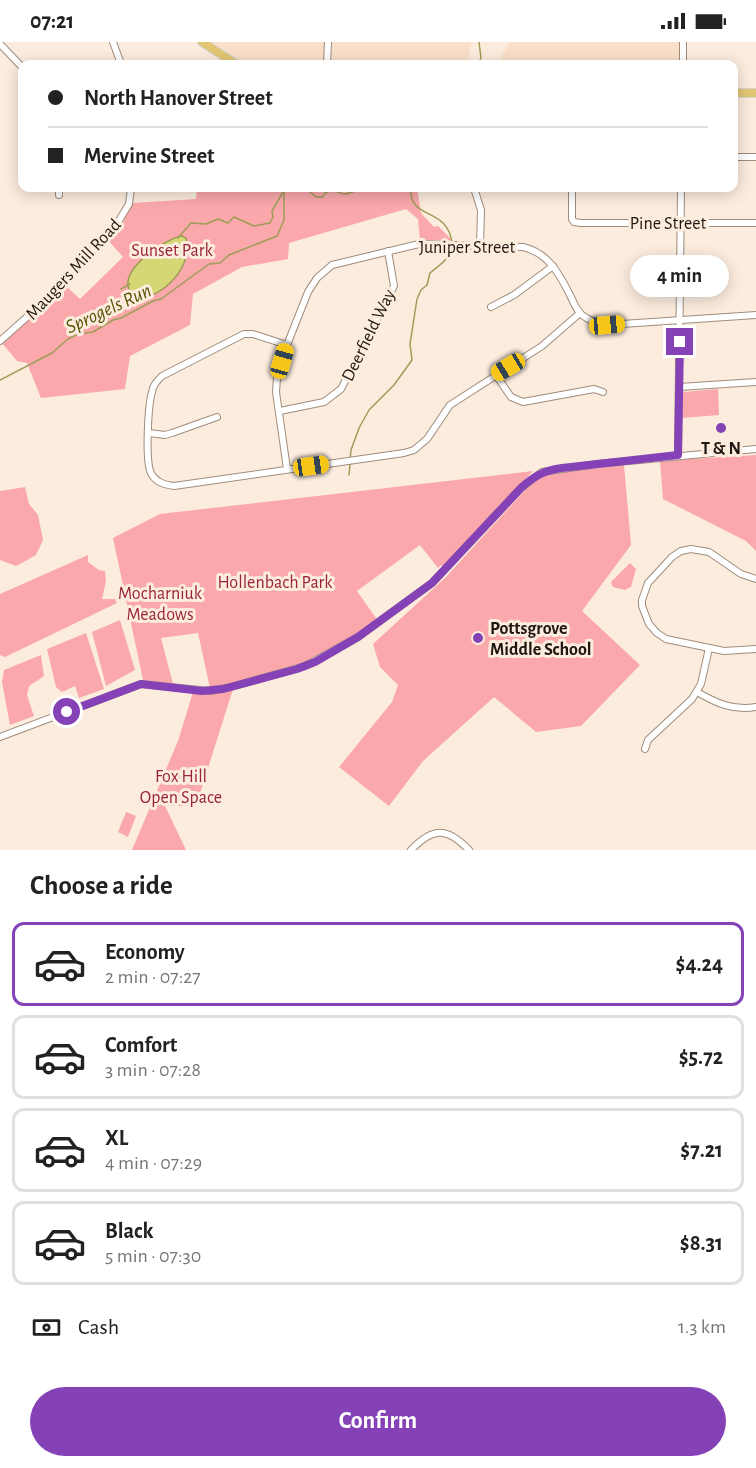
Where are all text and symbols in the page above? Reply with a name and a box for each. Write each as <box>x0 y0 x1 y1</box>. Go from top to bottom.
text: 07:21 <box>30 10 74 32</box>
text: North Hanover Street <box>84 87 273 109</box>
text: Mervine Street <box>84 145 214 167</box>
street label: Pine Street <box>630 215 707 233</box>
street label: Maugers Mill Road <box>23 216 125 323</box>
street label: Juniper Street <box>419 239 516 257</box>
park label: Sunset Park <box>131 242 214 260</box>
callout: 4 min <box>630 255 730 297</box>
text: 4 min <box>657 266 702 286</box>
water label: Sprogels Run <box>63 280 154 337</box>
street label: Deerfield Way <box>339 286 399 384</box>
car <box>588 314 626 336</box>
route end <box>666 328 693 355</box>
car <box>268 341 296 381</box>
car <box>488 350 528 384</box>
marker: T & N <box>714 421 728 435</box>
place label: T & N <box>701 440 741 458</box>
car <box>292 455 330 477</box>
park label: Hollenbach Park <box>217 574 333 592</box>
park label: Mocharniuk Meadows <box>118 585 203 624</box>
place label: Pottsgrove Middle School <box>490 620 592 659</box>
marker: Pottsgrove Middle School <box>471 631 485 645</box>
route start <box>53 698 80 725</box>
park label: Fox Hill Open Space <box>140 768 222 807</box>
text: Choose a ride <box>30 872 173 899</box>
icon: car <box>33 937 87 991</box>
text: Economy <box>105 941 185 963</box>
text: $4.24 <box>676 953 723 975</box>
text: 2 min · 07:27 <box>105 967 201 987</box>
icon: car <box>33 1030 87 1084</box>
text: Comfort <box>105 1034 177 1056</box>
text: $5.72 <box>679 1046 723 1068</box>
text: 3 min · 07:28 <box>105 1060 201 1080</box>
icon: car <box>33 1123 87 1177</box>
text: XL <box>105 1127 128 1149</box>
text: $7.21 <box>680 1139 723 1161</box>
text: 4 min · 07:29 <box>105 1153 202 1173</box>
icon: car <box>33 1216 87 1270</box>
text: Black <box>105 1220 153 1242</box>
text: $8.31 <box>680 1232 723 1254</box>
text: 5 min · 07:30 <box>105 1246 201 1266</box>
icon: cash <box>30 1311 63 1344</box>
text: Cash <box>78 1316 119 1338</box>
text: 1.3 km <box>678 1317 726 1337</box>
button: Confirm <box>30 1387 726 1456</box>

